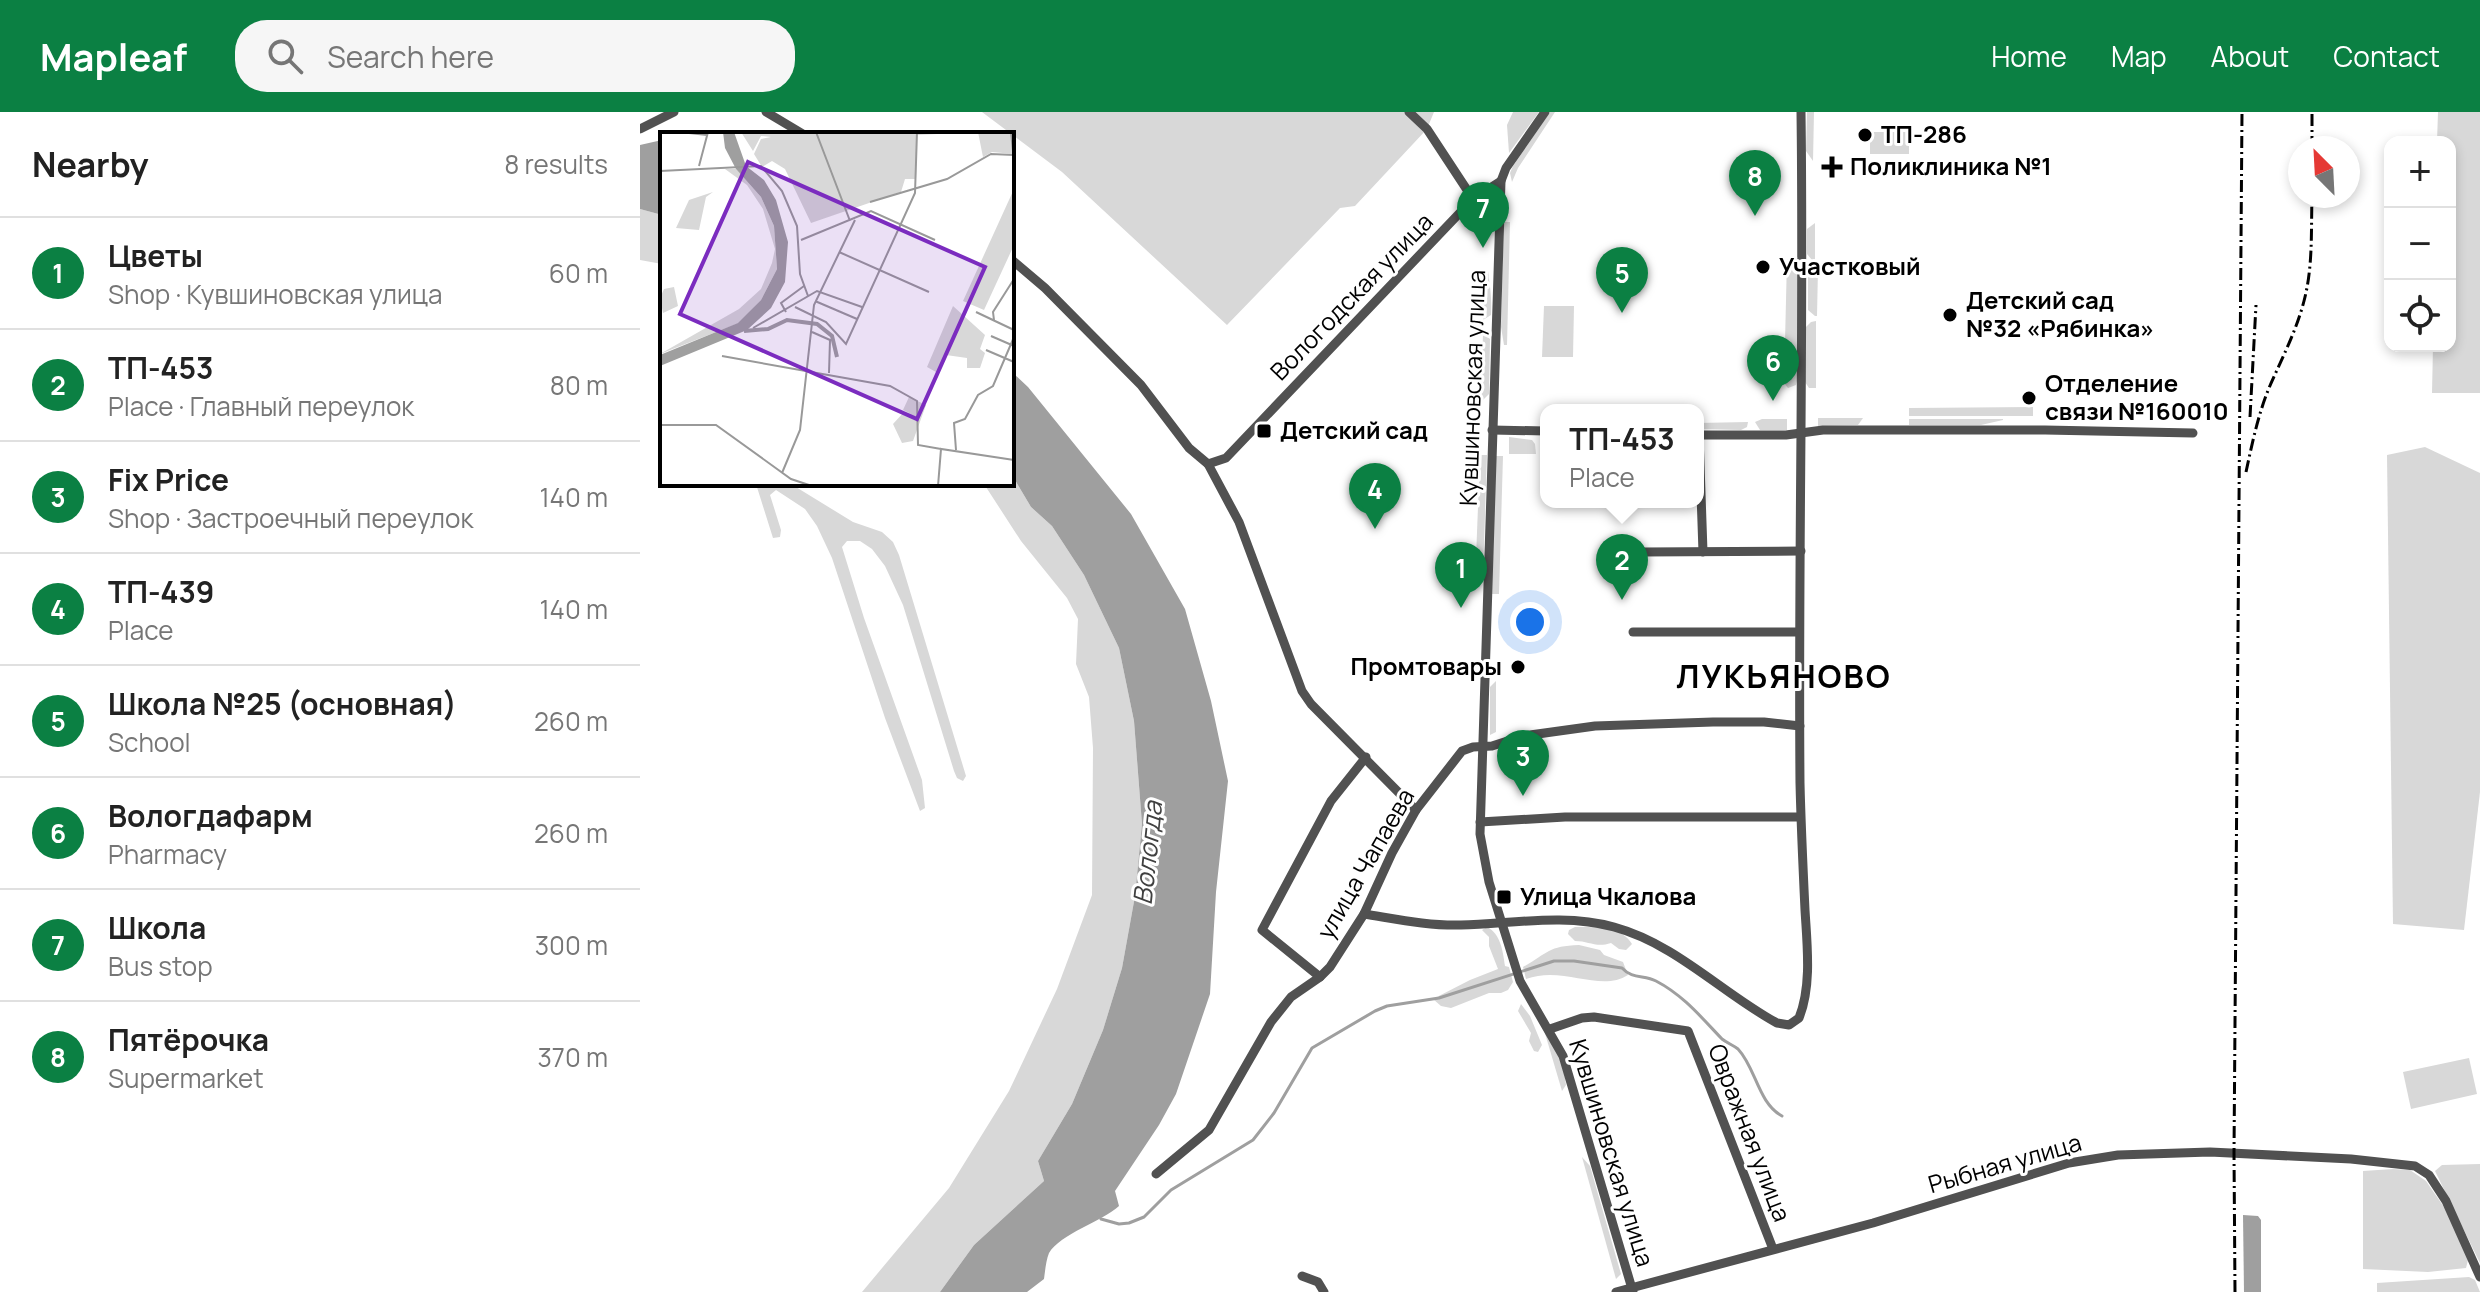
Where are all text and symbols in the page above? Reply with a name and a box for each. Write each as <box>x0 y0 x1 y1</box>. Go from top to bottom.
search box <box>235 20 795 92</box>
text: Mapleaf <box>40 30 187 82</box>
icon: search <box>263 34 307 78</box>
text: Search here <box>327 36 494 77</box>
text: Home <box>1991 37 2067 75</box>
text: Map <box>2111 37 2167 75</box>
text: About <box>2211 37 2289 75</box>
text: Contact <box>2333 37 2440 75</box>
place label: ТП-286 <box>1881 117 1967 150</box>
marker: ТП-286 <box>1856 126 1874 144</box>
inset map <box>660 132 1014 486</box>
north arrow <box>2288 136 2360 208</box>
map controls <box>2384 136 2456 352</box>
button: + <box>2384 136 2456 208</box>
text: Nearby <box>32 141 148 187</box>
text: 8 results <box>504 146 608 182</box>
place label: Поликлиника №1 <box>1850 149 2052 182</box>
pin: 8 <box>1729 150 1781 216</box>
marker: Поликлиника №1 <box>1821 156 1843 178</box>
pin: 7 <box>1457 182 1509 248</box>
street label: Вологодская улица <box>1262 205 1439 387</box>
button: − <box>2384 208 2456 280</box>
text: Цветы <box>108 235 203 276</box>
pin: 5 <box>1596 247 1648 313</box>
place label: Участковый <box>1779 249 1921 282</box>
text: 1 <box>52 255 64 291</box>
text: 60 m <box>549 255 608 291</box>
marker: Участковый <box>1754 258 1772 276</box>
street label: Кувшиновская улица <box>1451 269 1492 507</box>
text: Shop · Кувшиновская улица <box>108 276 442 312</box>
button: locate <box>2384 280 2456 352</box>
place label: Детский сад №32 «Рябинка» <box>1966 283 2154 344</box>
marker: Детский сад №32 «Рябинка» <box>1941 306 1959 324</box>
pin: 6 <box>1747 335 1799 401</box>
text: ТП-453 <box>108 347 213 388</box>
place label: Отделение связи №160010 <box>2045 366 2229 427</box>
text: 2 <box>50 367 66 403</box>
text: 80 m <box>550 367 608 403</box>
text: Place · Главный переулок <box>108 388 414 424</box>
marker: Отделение связи №160010 <box>2020 389 2038 407</box>
popup <box>1540 404 1704 508</box>
place label: Детский сад <box>1280 413 1428 446</box>
text: ТП-453 <box>1569 418 1675 459</box>
marker: Детский сад <box>1255 422 1273 440</box>
text: Fix Price <box>108 459 229 500</box>
text: Place <box>1569 459 1635 495</box>
pin: 4 <box>1349 463 1401 529</box>
text: 3 <box>50 479 66 515</box>
text: 140 m <box>539 479 608 515</box>
text: Shop · Застроечный переулок <box>108 500 473 536</box>
pin: 2 <box>1596 534 1648 600</box>
pin: 1 <box>1435 542 1487 608</box>
text: ТП-439 <box>108 571 215 612</box>
text: 4 <box>50 591 66 627</box>
text: 140 m <box>539 591 608 627</box>
your location <box>1510 602 1550 642</box>
text: Place <box>108 612 173 648</box>
place label: Промтовары <box>1351 649 1502 682</box>
district label: ЛУКЬЯНОВО <box>1676 654 1892 698</box>
marker: Промтовары <box>1509 658 1527 676</box>
text: Школа №25 (основная) <box>108 683 457 724</box>
text: 5 <box>50 703 66 739</box>
text: 260 m <box>534 703 608 739</box>
text: School <box>108 724 191 760</box>
pin: 3 <box>1497 730 1549 796</box>
street label: улица Чапаева <box>1308 782 1421 945</box>
text: Вологдафарм <box>108 795 313 836</box>
water label: Вологда <box>1124 798 1170 906</box>
text: 6 <box>50 815 66 851</box>
text: 260 m <box>534 815 608 851</box>
text: Pharmacy <box>108 836 227 872</box>
place label: Улица Чкалова <box>1520 879 1696 912</box>
marker: Улица Чкалова <box>1495 888 1513 906</box>
text: Школа <box>108 907 206 948</box>
text: 7 <box>51 927 65 963</box>
text: 300 m <box>535 927 608 963</box>
text: Bus stop <box>108 948 213 984</box>
text: Пятёрочка <box>108 1019 269 1060</box>
street label: Кувшиновская улица <box>1562 1035 1663 1270</box>
text: 8 <box>50 1039 66 1075</box>
text: 370 m <box>537 1039 608 1075</box>
street label: Овражная улица <box>1701 1039 1799 1226</box>
text: Supermarket <box>108 1060 264 1096</box>
street label: Рыбная улица <box>1924 1125 2085 1200</box>

